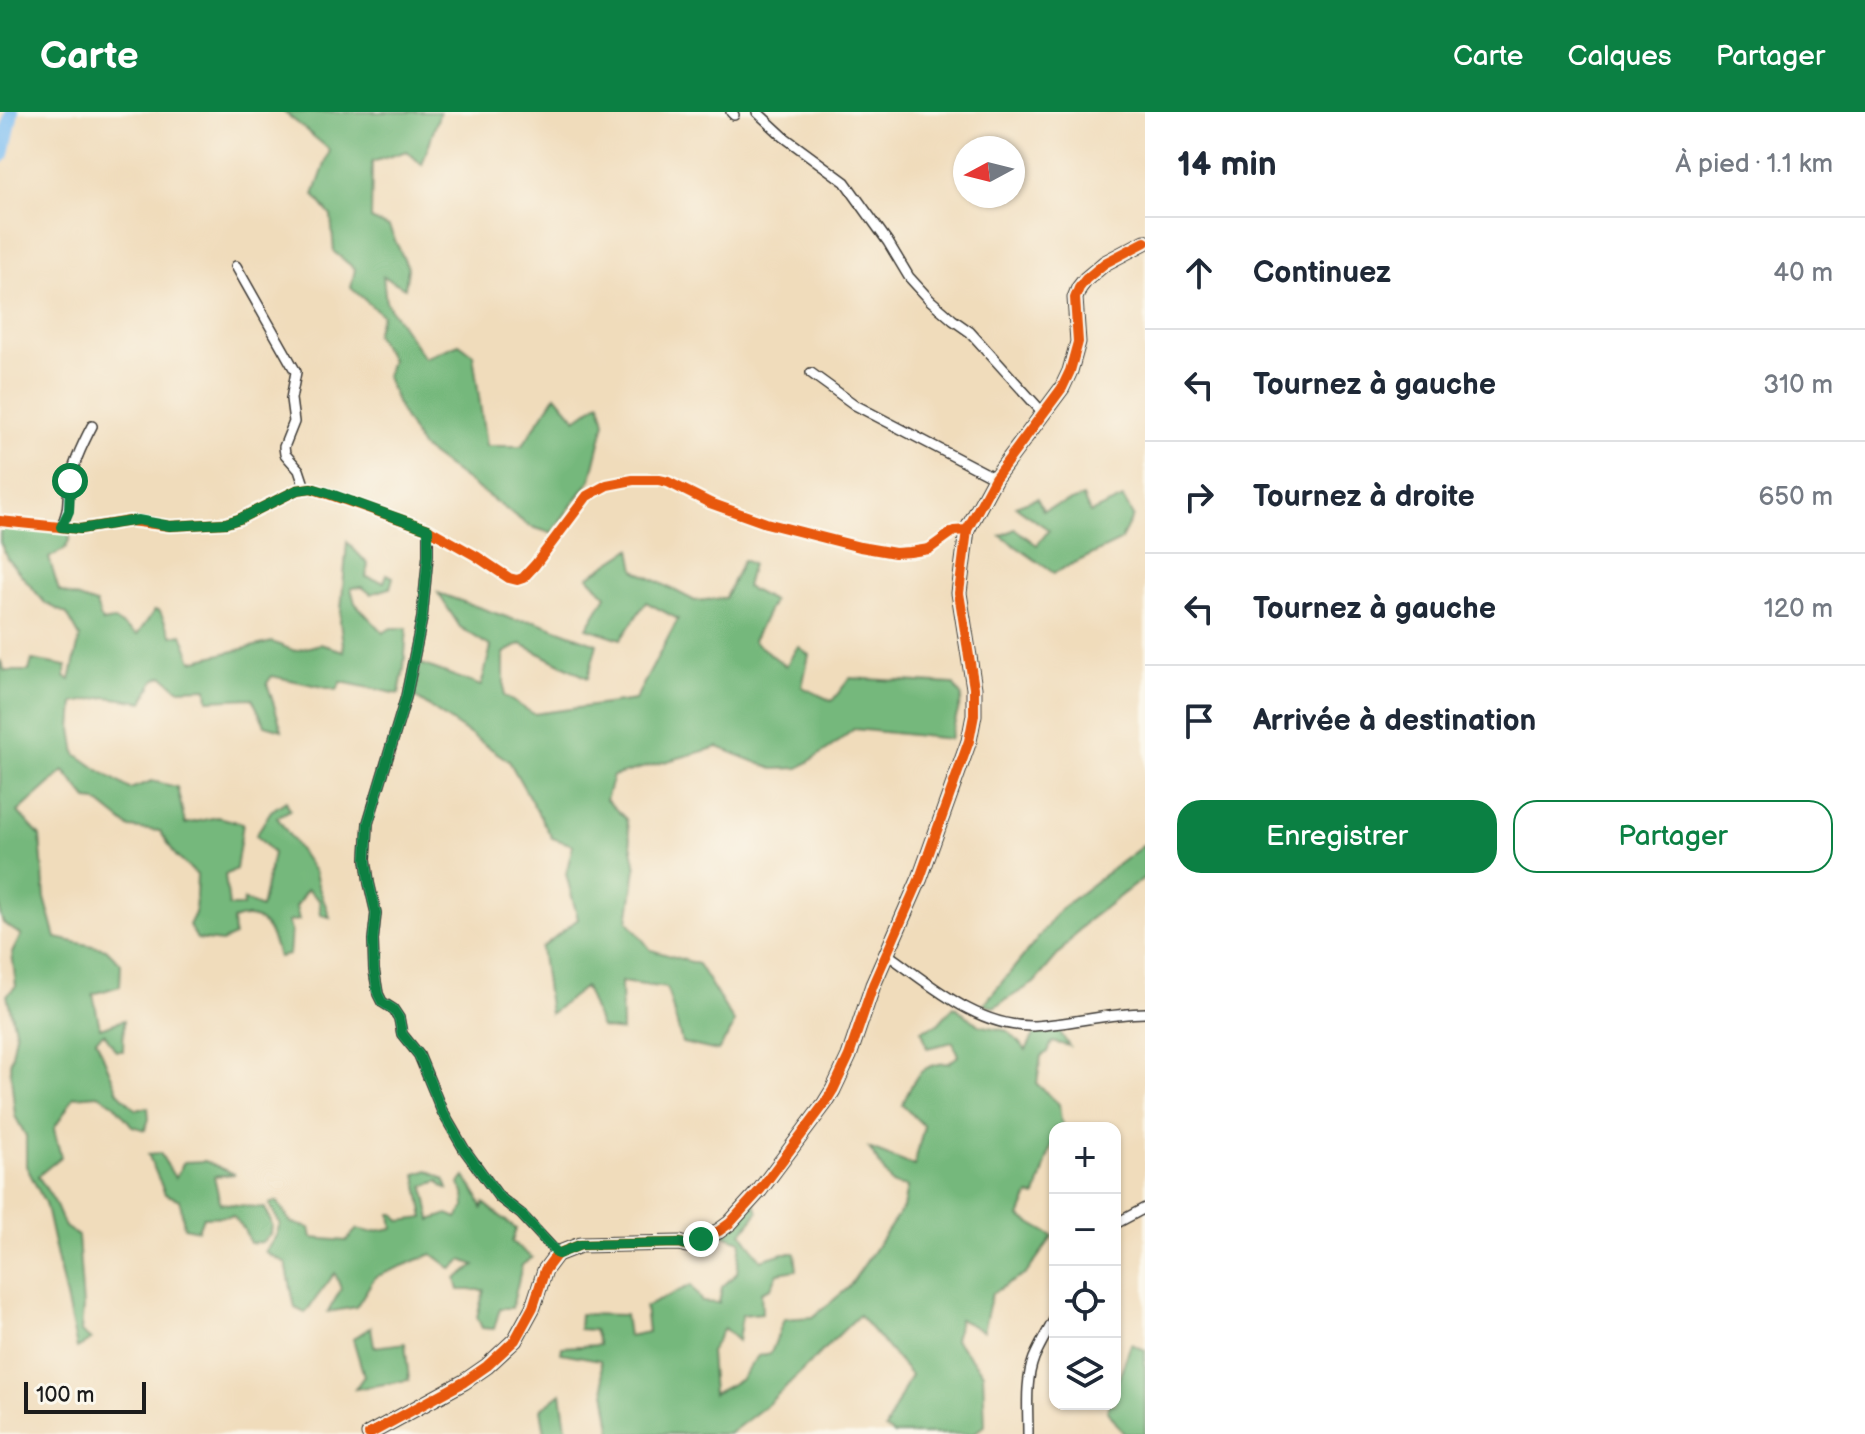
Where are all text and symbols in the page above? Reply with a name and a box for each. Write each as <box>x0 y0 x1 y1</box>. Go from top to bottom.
text: Carte <box>40 34 139 79</box>
text: Carte <box>1453 40 1523 73</box>
text: Calques <box>1567 40 1672 73</box>
text: Partager <box>1716 40 1825 73</box>
north arrow <box>953 136 1025 208</box>
text: 14 min <box>1177 144 1277 185</box>
text: À pied · 1.1 km <box>1675 149 1833 180</box>
icon: ahead <box>1177 251 1221 295</box>
text: Continuez <box>1253 255 1391 291</box>
text: 40 m <box>1773 258 1833 289</box>
icon: left <box>1177 363 1221 407</box>
text: Tournez à gauche <box>1253 367 1496 403</box>
text: 310 m <box>1763 370 1833 401</box>
route start <box>52 463 88 499</box>
icon: right <box>1177 475 1221 519</box>
text: Tournez à droite <box>1253 479 1475 515</box>
text: 650 m <box>1758 482 1833 513</box>
icon: left <box>1177 587 1221 631</box>
text: Tournez à gauche <box>1253 591 1496 627</box>
text: 120 m <box>1764 594 1833 625</box>
icon: arrive <box>1177 699 1221 743</box>
text: Arrivée à destination <box>1253 703 1536 739</box>
button: Enregistrer <box>1177 800 1497 873</box>
button: Partager <box>1513 800 1833 873</box>
map controls <box>1049 1122 1121 1410</box>
button: + <box>1049 1122 1121 1194</box>
button: − <box>1049 1194 1121 1266</box>
route end <box>683 1221 719 1257</box>
button: locate <box>1049 1266 1121 1338</box>
button: layers <box>1049 1338 1121 1410</box>
scale bar <box>24 1378 146 1414</box>
text: 100 m <box>36 1382 95 1409</box>

